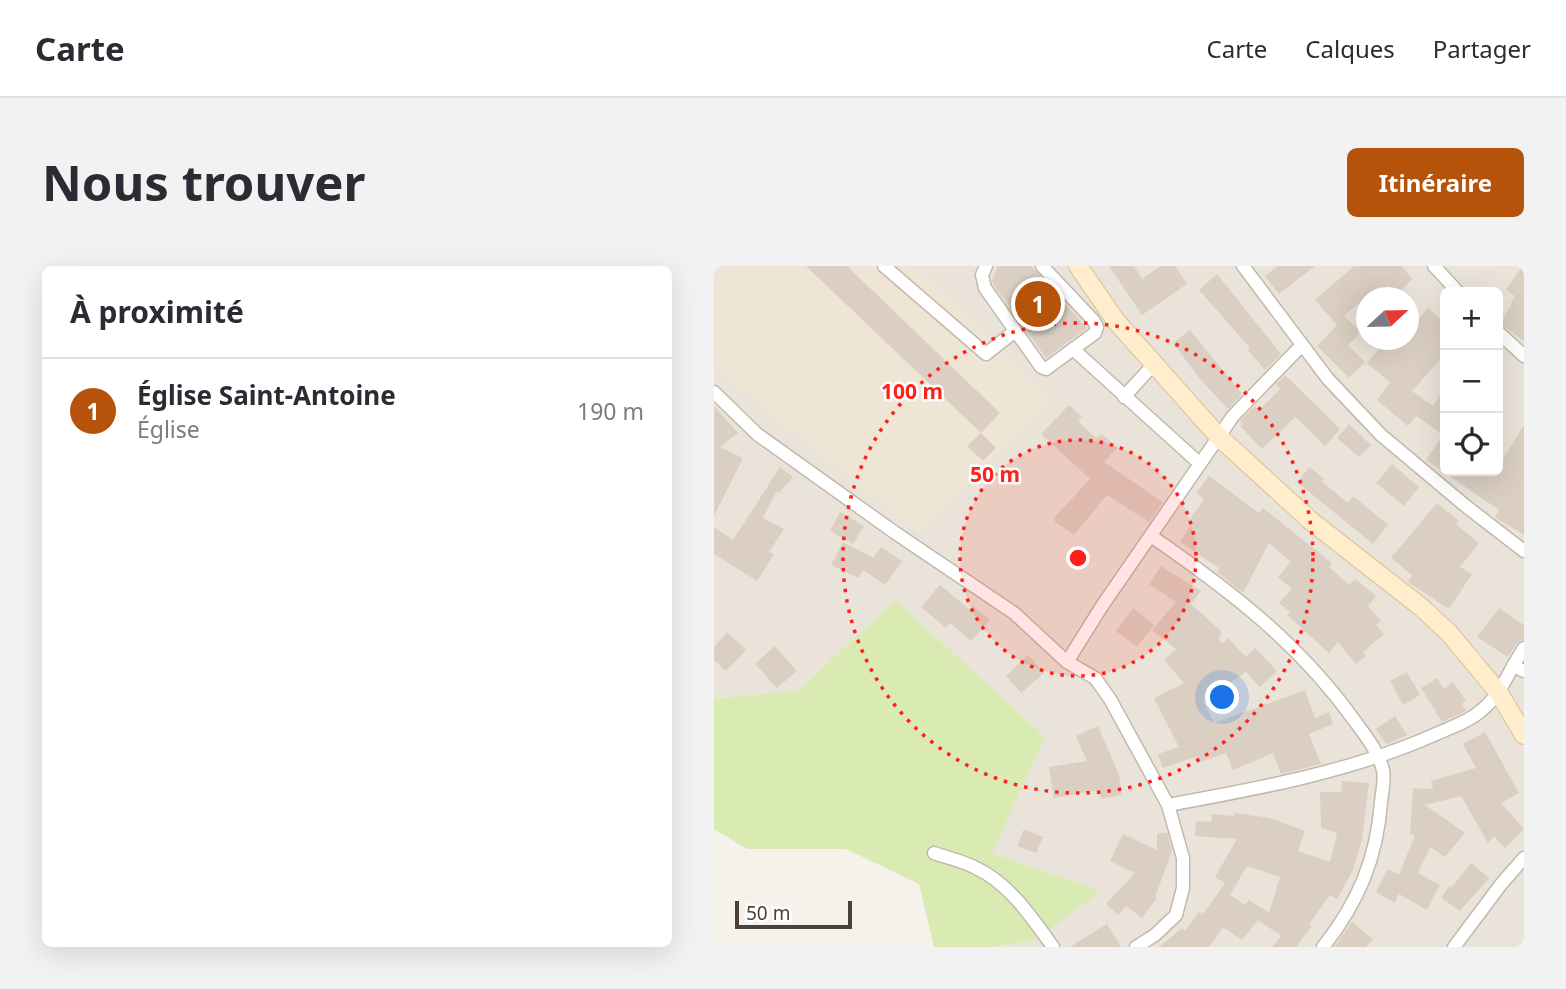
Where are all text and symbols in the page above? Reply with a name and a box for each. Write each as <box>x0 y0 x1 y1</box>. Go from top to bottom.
text: Carte <box>35 26 125 71</box>
text: Carte <box>1207 32 1267 65</box>
text: Calques <box>1305 32 1395 65</box>
text: Partager <box>1433 32 1531 65</box>
button: Itinéraire <box>1347 148 1524 217</box>
text: Nous trouver <box>42 149 365 215</box>
pin: 1 <box>1015 278 1061 330</box>
north arrow <box>1356 287 1419 350</box>
map controls <box>1440 287 1503 476</box>
button: + <box>1440 287 1503 350</box>
text: À proximité <box>70 291 244 332</box>
button: − <box>1440 350 1503 413</box>
text: Église Saint-Antoine <box>137 377 396 413</box>
text: 100 m <box>881 377 943 405</box>
text: 1 <box>86 395 100 427</box>
text: 190 m <box>577 395 644 427</box>
text: Église <box>137 413 200 445</box>
button: locate <box>1440 413 1503 476</box>
text: 50 m <box>970 460 1020 488</box>
centre of rings <box>1066 546 1090 570</box>
your location <box>1205 680 1239 714</box>
scale bar <box>735 898 852 930</box>
text: 50 m <box>746 900 790 926</box>

